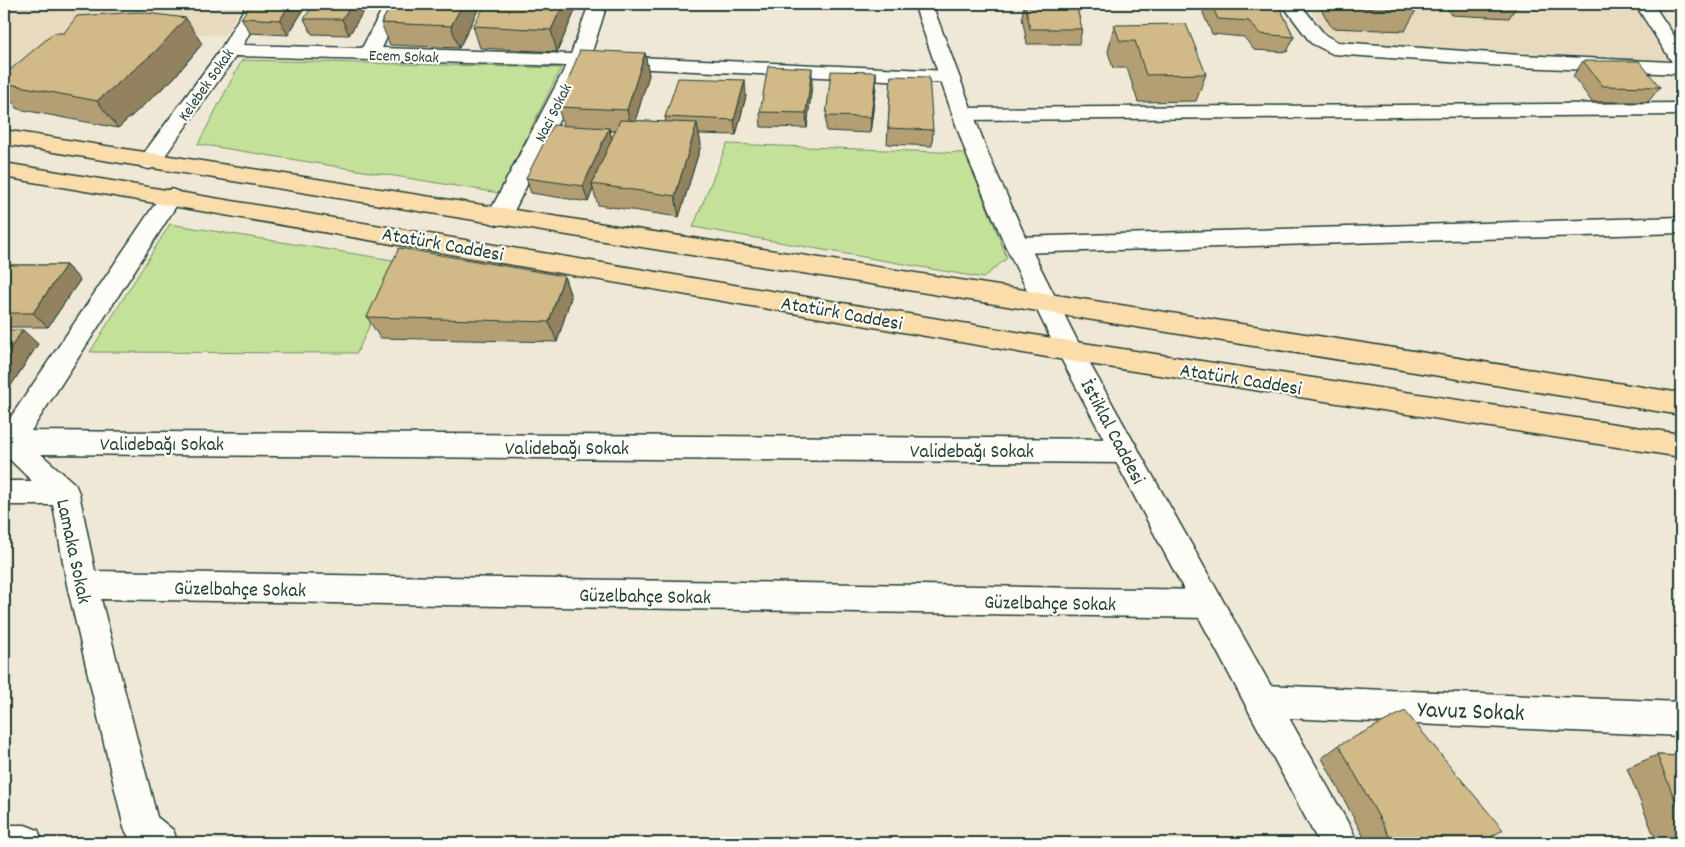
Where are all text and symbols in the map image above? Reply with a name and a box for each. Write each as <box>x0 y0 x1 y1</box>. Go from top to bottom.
street label: Kelebek Sokak <box>173 44 241 127</box>
street label: Ecem Sokak <box>368 45 439 70</box>
street label: Naci Sokak <box>530 80 579 147</box>
street label: Atatürk Caddesi <box>380 222 506 270</box>
street label: Atatürk Caddesi <box>779 291 905 339</box>
street label: Atatürk Caddesi <box>1178 358 1304 404</box>
street label: İstiklal Caddesi <box>1072 375 1151 490</box>
street label: Validebağı Sokak <box>100 432 224 460</box>
street label: Validebağı Sokak <box>505 436 629 464</box>
street label: Validebağı Sokak <box>910 439 1034 467</box>
street label: Lamaka Sokak <box>47 497 97 607</box>
street label: Güzelbahçe Sokak <box>174 576 306 606</box>
street label: Güzelbahçe Sokak <box>579 583 711 613</box>
street label: Güzelbahçe Sokak <box>984 590 1116 620</box>
street label: Yavuz Sokak <box>1417 694 1525 732</box>

